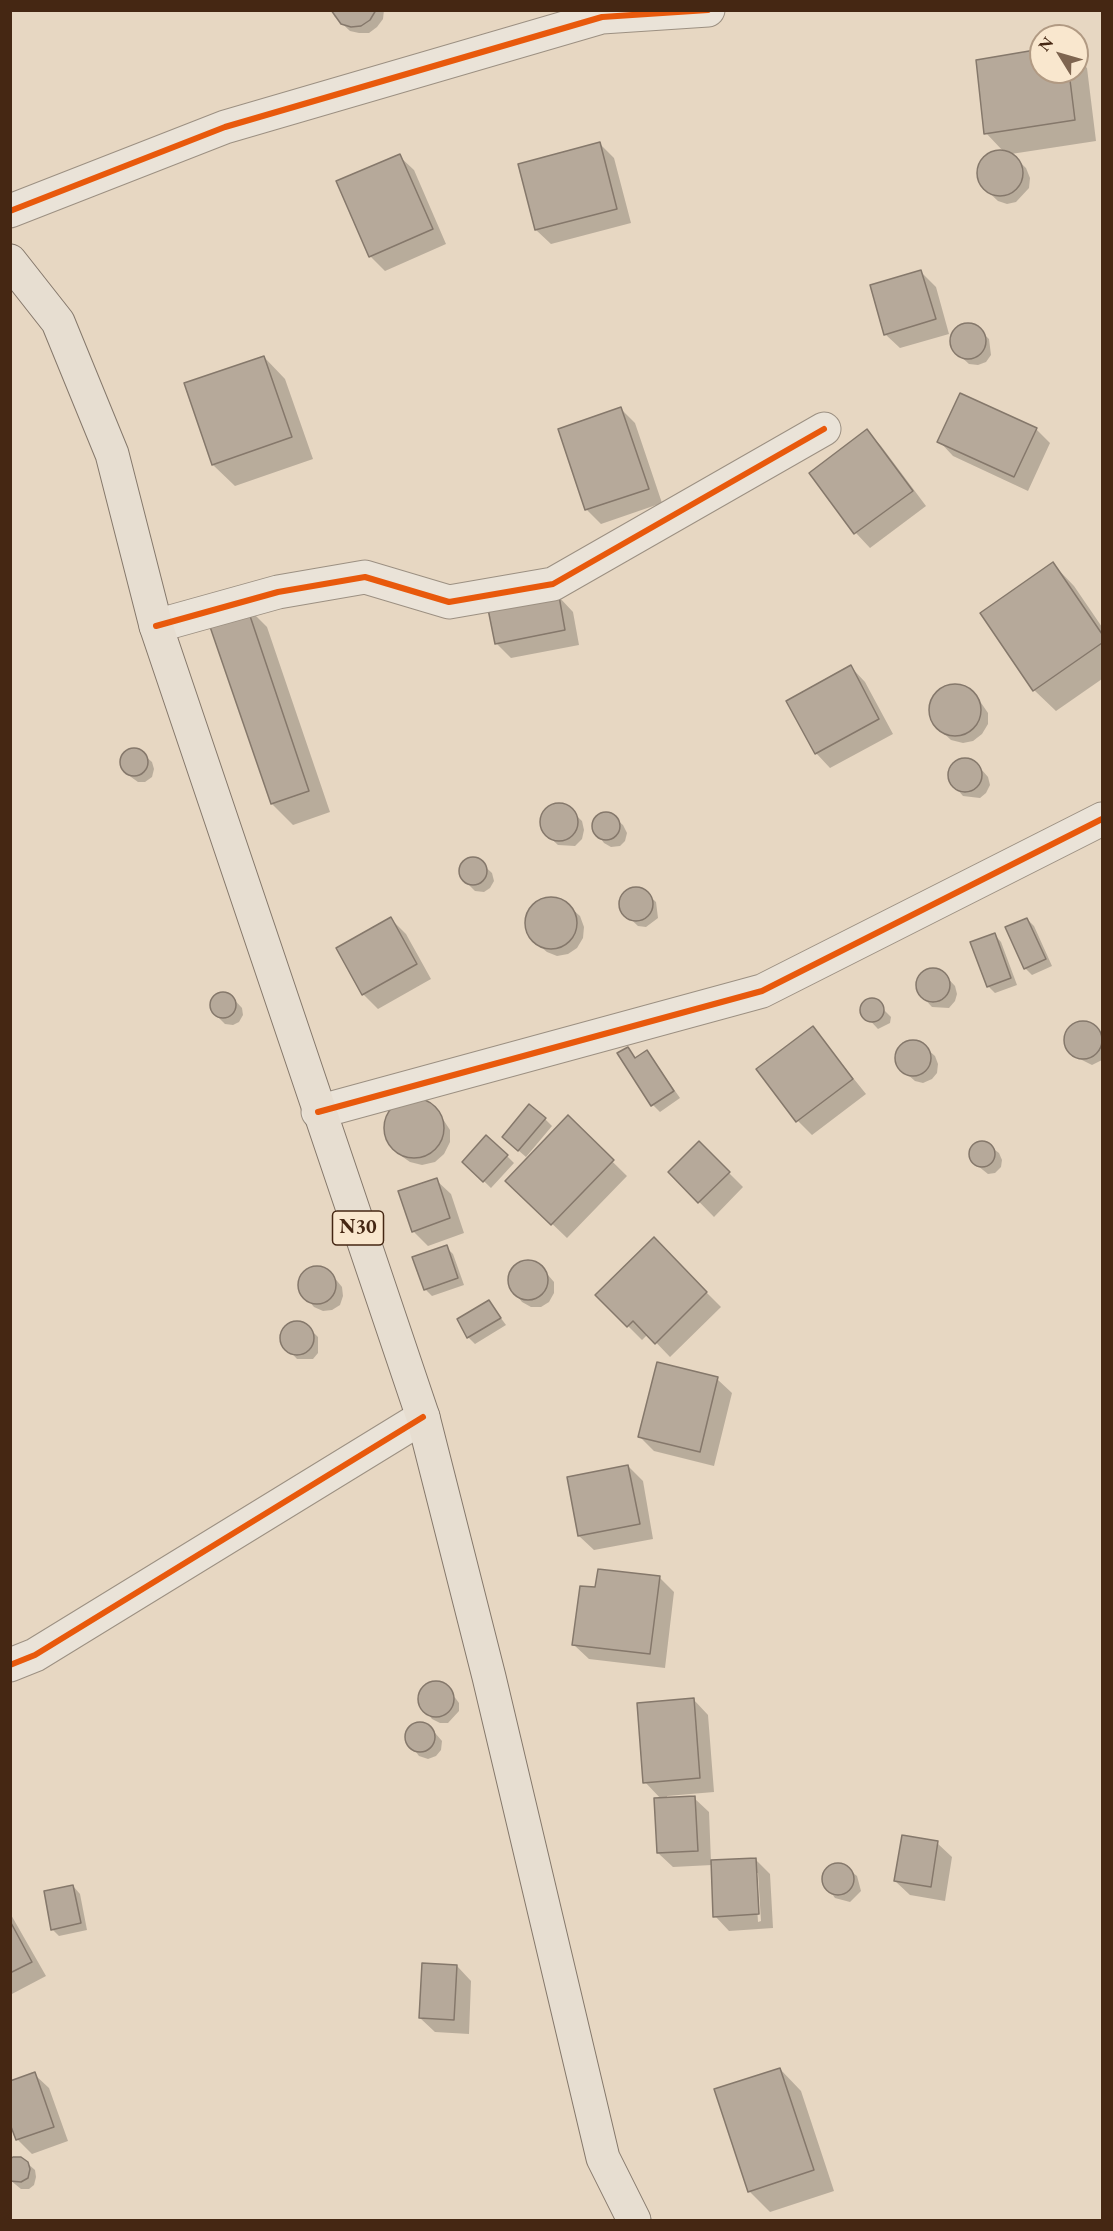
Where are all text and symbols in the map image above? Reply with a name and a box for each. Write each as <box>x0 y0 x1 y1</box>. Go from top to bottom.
north arrow <box>1029 24 1089 84</box>
text: N <box>1034 33 1058 56</box>
road number: N30 <box>332 1211 384 1245</box>

